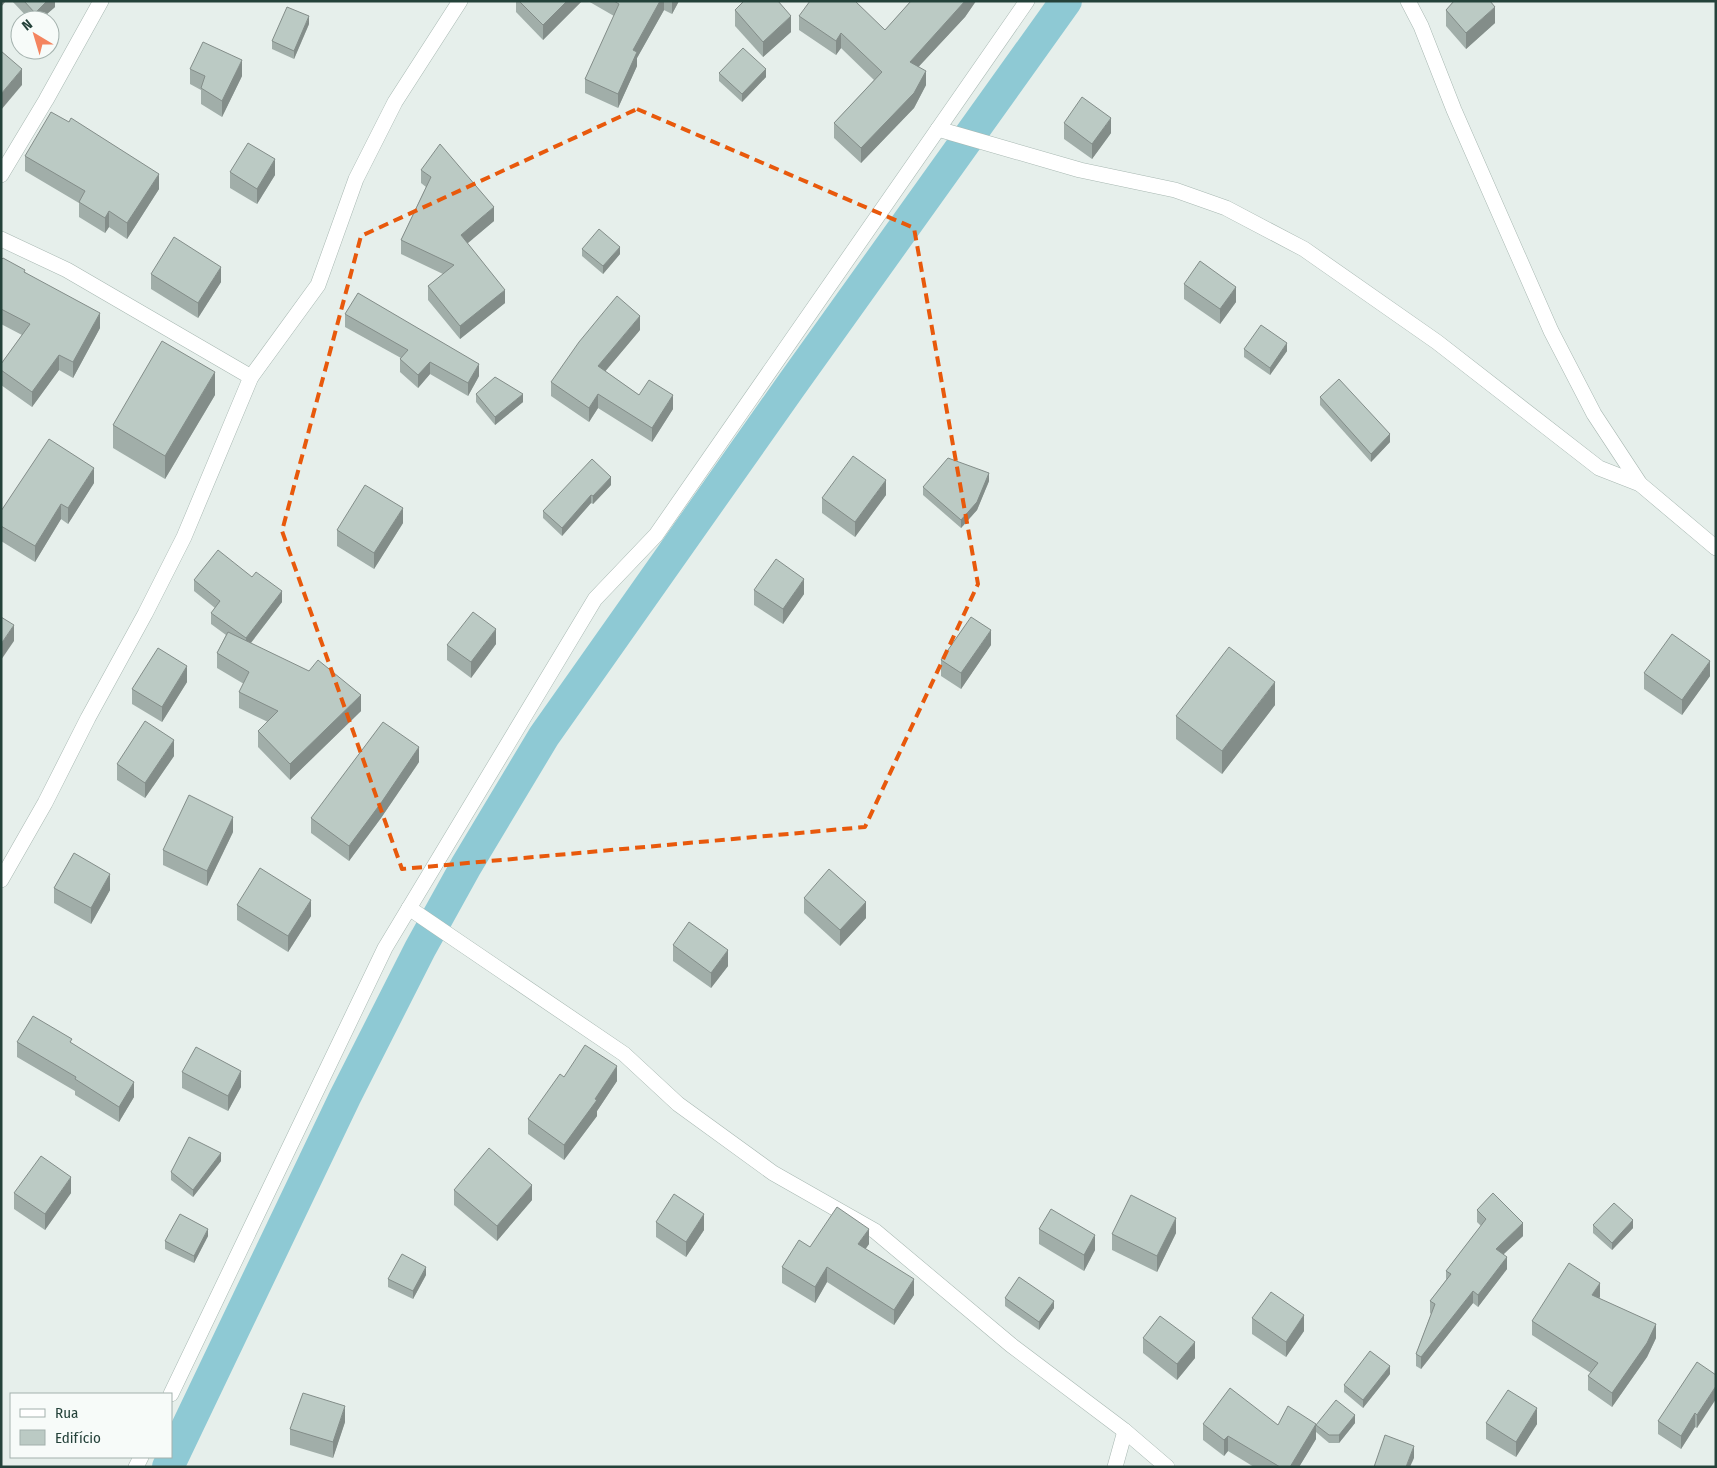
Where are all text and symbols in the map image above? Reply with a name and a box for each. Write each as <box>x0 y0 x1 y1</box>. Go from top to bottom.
north arrow <box>10 10 60 60</box>
text: N <box>19 16 36 34</box>
legend <box>10 1393 172 1458</box>
text: Rua <box>55 1404 78 1422</box>
text: Edifício <box>55 1429 101 1447</box>

